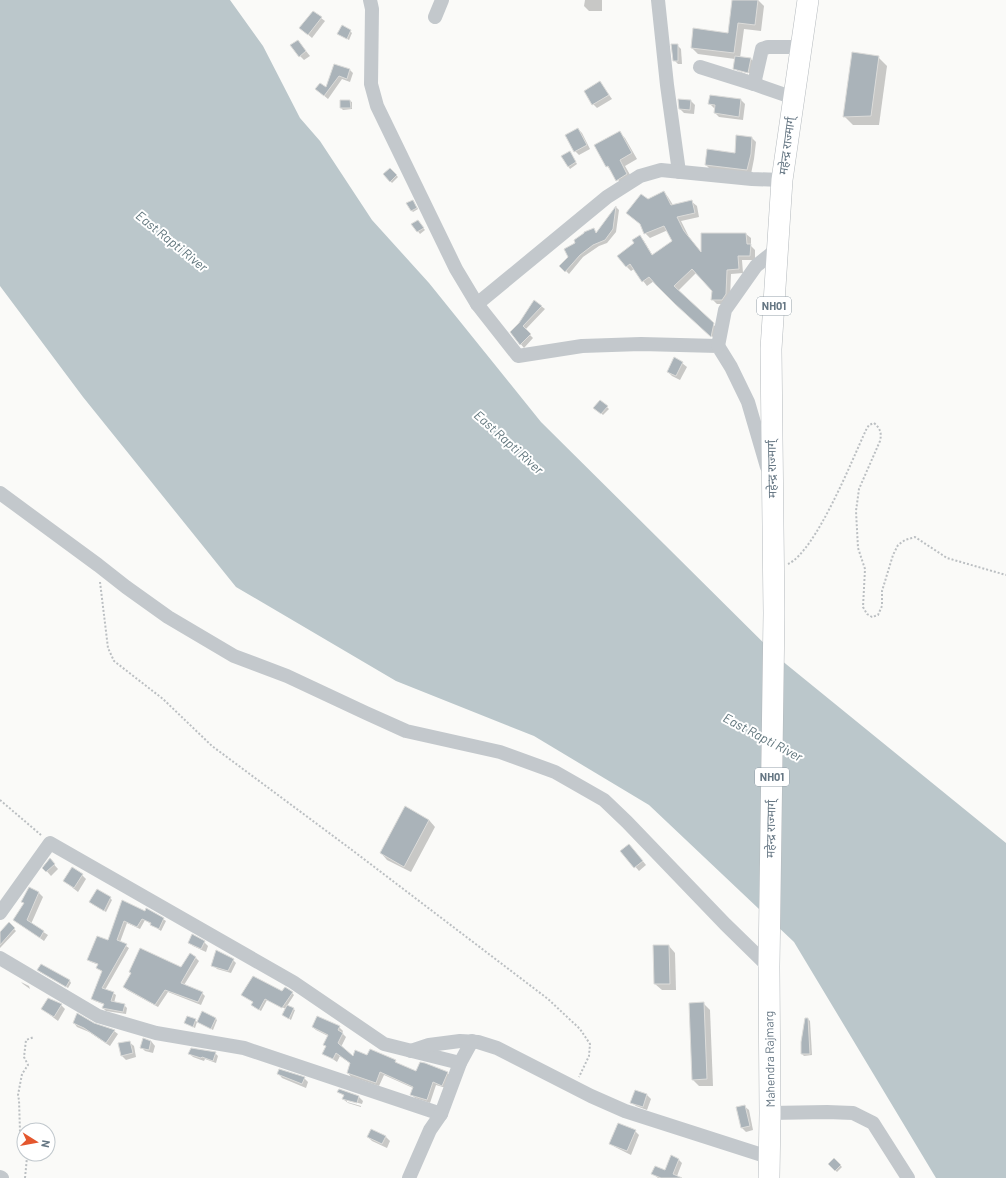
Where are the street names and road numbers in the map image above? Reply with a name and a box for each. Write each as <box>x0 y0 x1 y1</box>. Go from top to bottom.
street label: महेन्द्र राज्मार्ग् <box>775 114 798 176</box>
road number: NH01 <box>757 297 791 315</box>
street label: महेन्द्र राज्मार्ग् <box>763 438 780 498</box>
road number: NH01 <box>755 768 789 786</box>
street label: महेन्द्र राज्मार्ग् <box>762 798 779 858</box>
street label: Mahendra Rajmarg <box>761 1011 777 1107</box>

